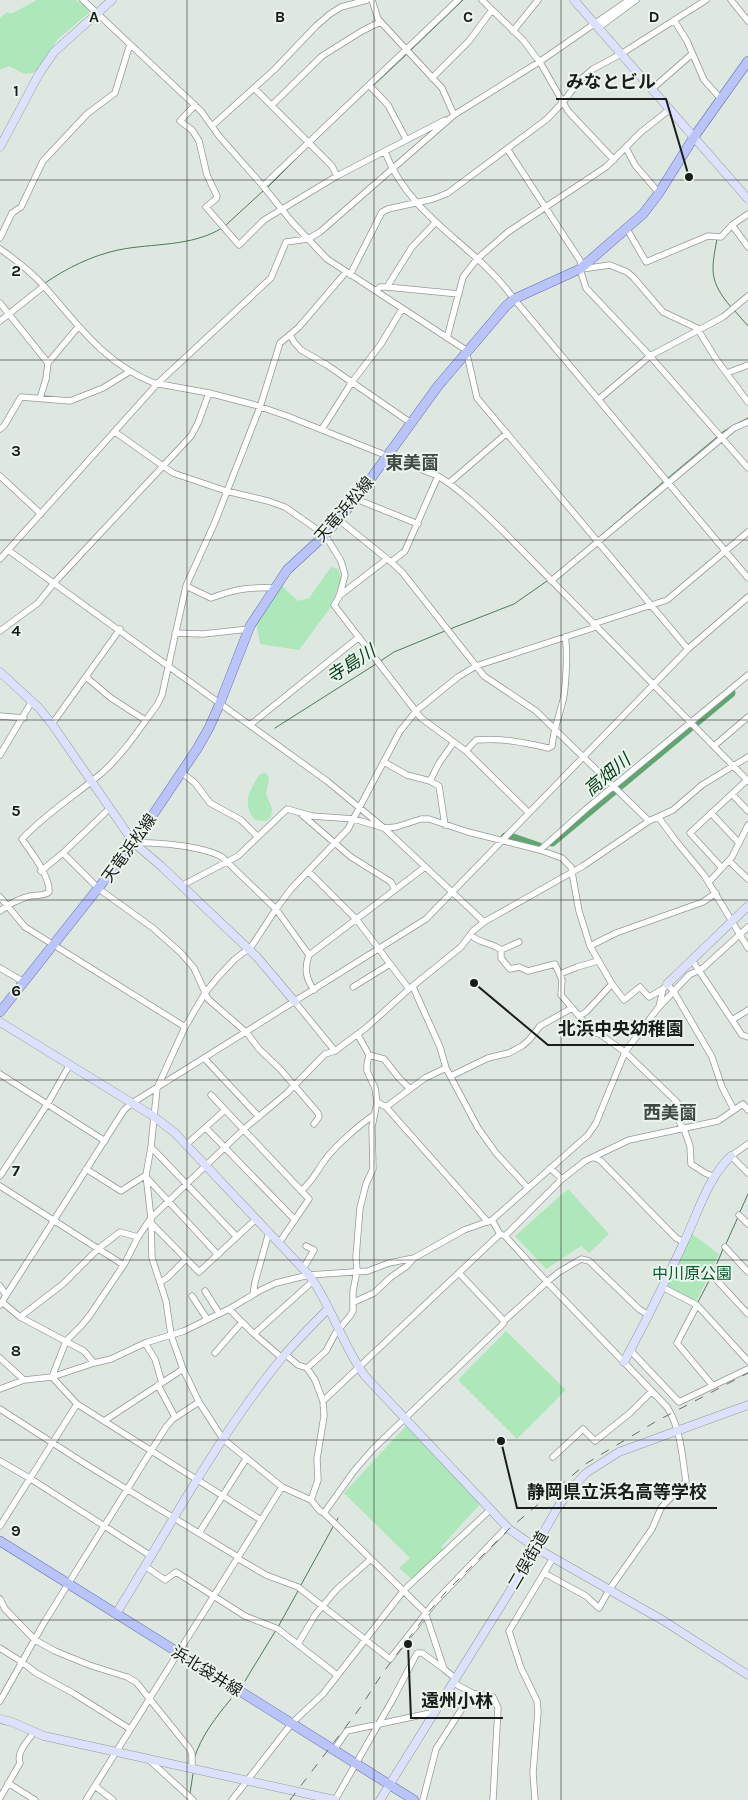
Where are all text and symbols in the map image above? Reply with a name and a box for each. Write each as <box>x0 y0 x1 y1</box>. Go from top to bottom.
text: A <box>89 7 99 26</box>
text: B <box>275 7 285 26</box>
text: C <box>463 7 473 26</box>
text: D <box>649 7 660 26</box>
callout: みなとビル <box>556 66 666 99</box>
text: みなとビル <box>566 71 656 93</box>
text: 1 <box>13 81 19 100</box>
text: 2 <box>11 261 21 280</box>
text: 3 <box>11 441 21 460</box>
district label: 東美薗 <box>385 452 439 474</box>
street label: 天竜浜松線 <box>311 473 377 545</box>
text: 4 <box>11 621 21 640</box>
water label: 寺島川 <box>322 639 381 688</box>
water label: 高畑川 <box>579 748 636 801</box>
text: 5 <box>11 801 21 820</box>
street label: 天竜浜松線 <box>98 810 160 886</box>
text: 6 <box>11 981 21 1000</box>
callout: 北浜中央幼稚園 <box>548 1012 694 1045</box>
text: 北浜中央幼稚園 <box>558 1018 684 1040</box>
district label: 西美薗 <box>643 1102 697 1124</box>
text: 7 <box>12 1161 20 1180</box>
park label: 中川原公園 <box>652 1264 732 1283</box>
text: 8 <box>11 1341 21 1360</box>
callout: 静岡県立浜名高等学校 <box>517 1475 717 1508</box>
text: 静岡県立浜名高等学校 <box>527 1481 707 1503</box>
text: 9 <box>11 1521 21 1540</box>
street label: 二俣街道 <box>504 1528 552 1592</box>
street label: 浜北袋井線 <box>168 1642 246 1700</box>
callout: 遠州小林 <box>411 1685 503 1718</box>
text: 遠州小林 <box>421 1690 493 1712</box>

